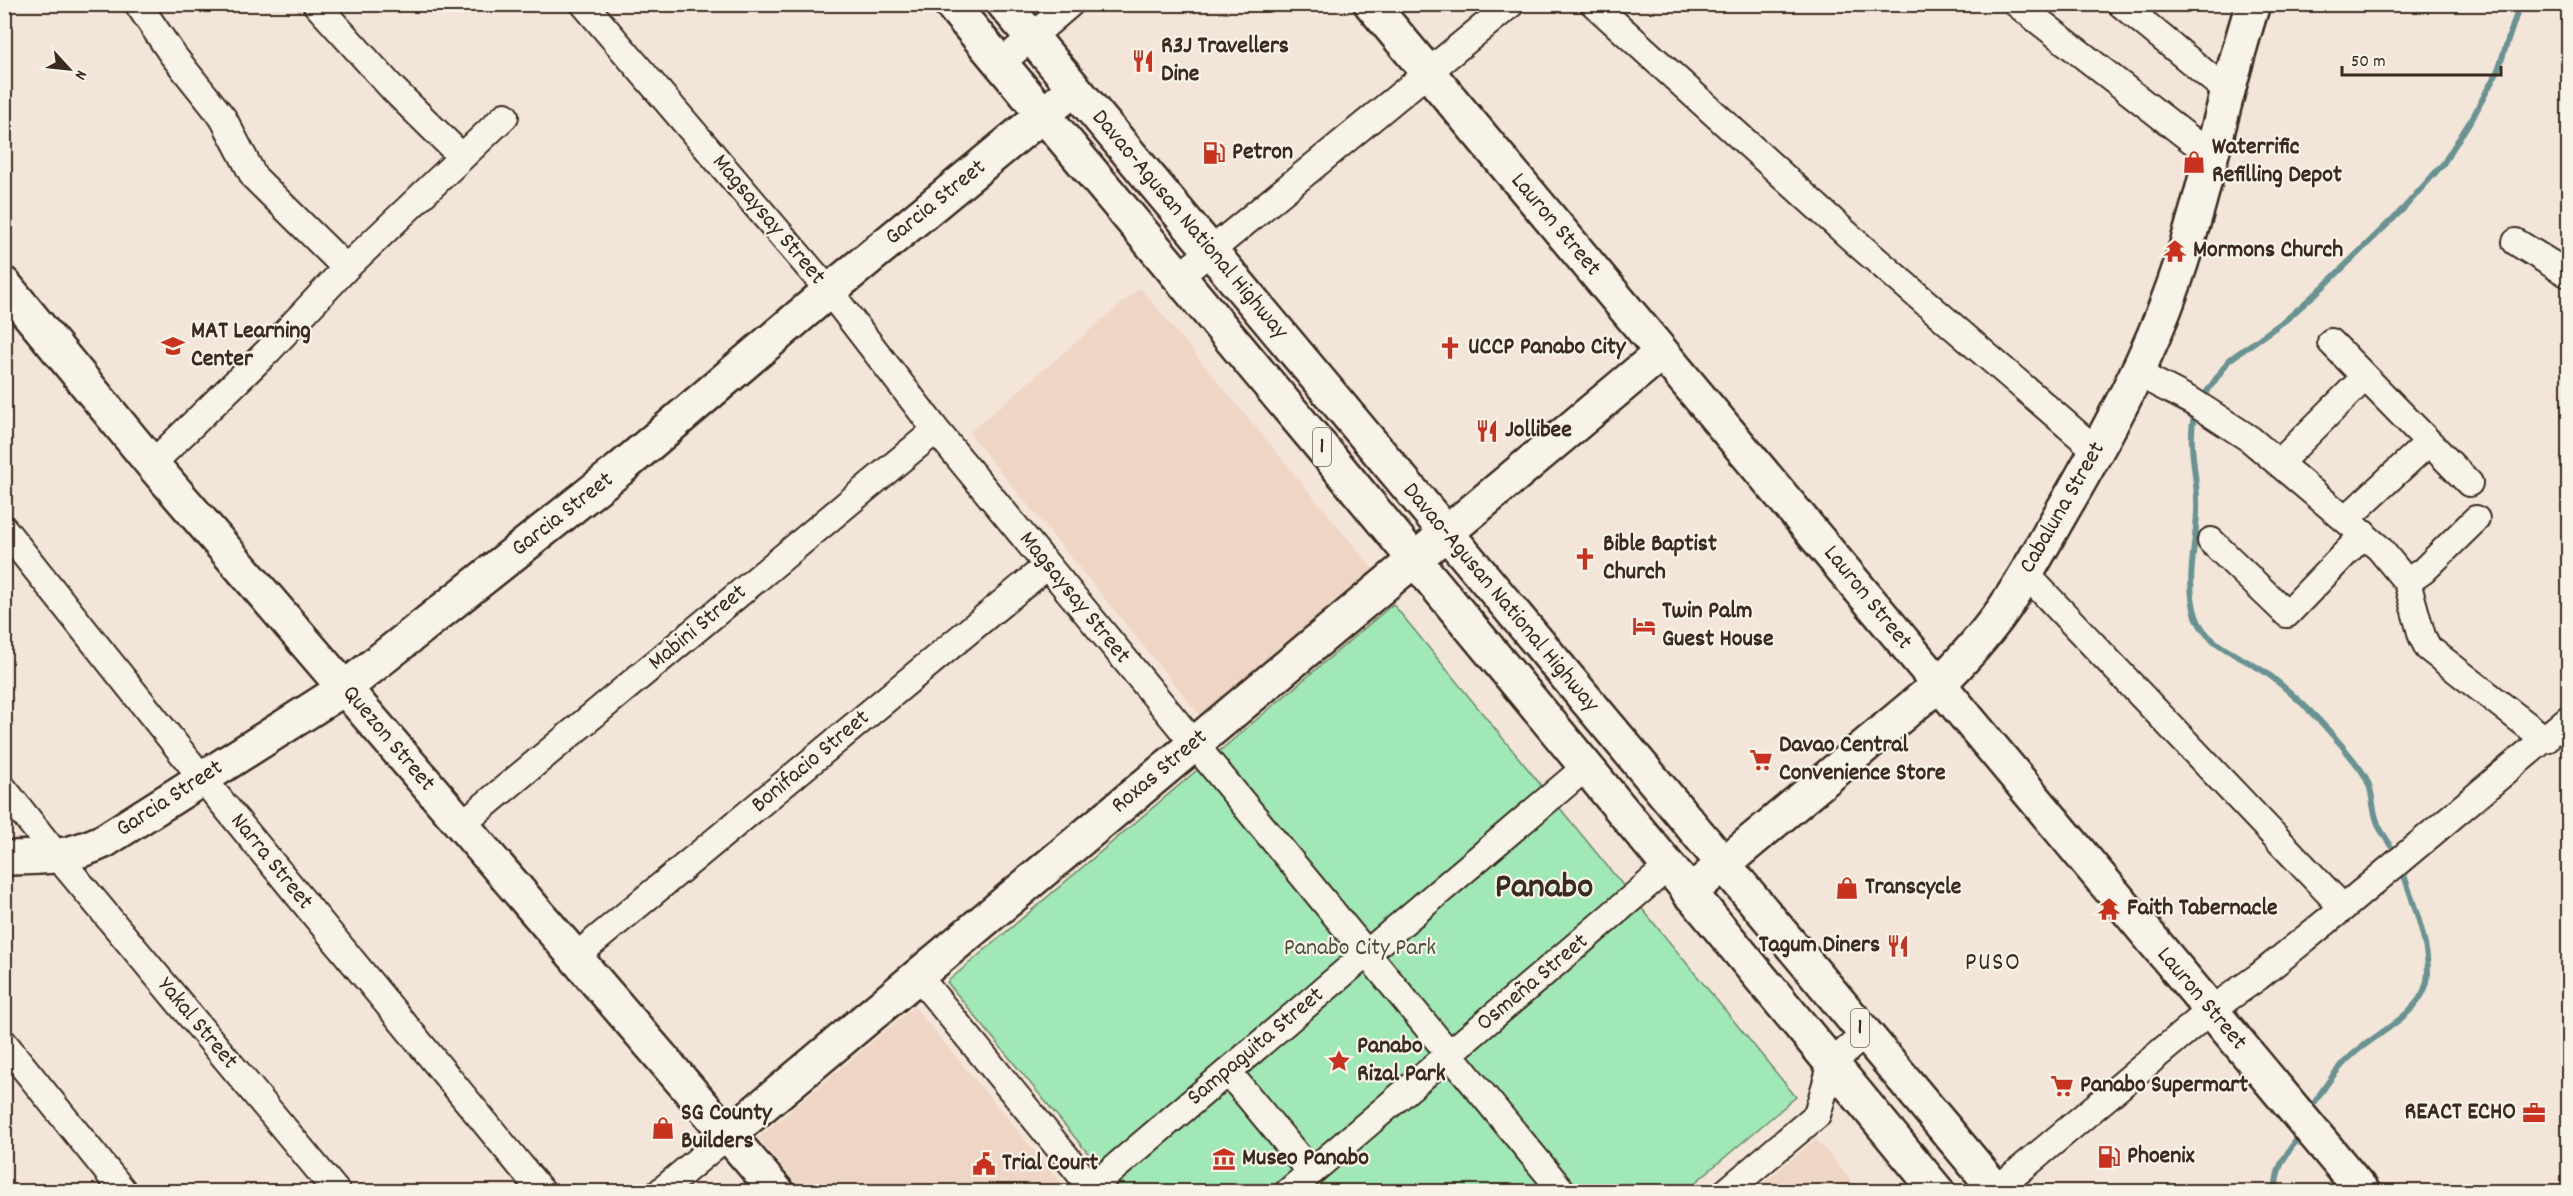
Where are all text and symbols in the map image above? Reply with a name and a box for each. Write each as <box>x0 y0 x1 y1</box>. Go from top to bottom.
place label: R3J Travellers Dine <box>1161 30 1289 92</box>
north arrow <box>39 39 99 99</box>
scale bar <box>2342 39 2501 77</box>
restaurant icon: R3J Travellers Dine <box>1130 48 1156 74</box>
text: 50 m <box>2351 50 2386 75</box>
text: N <box>68 66 92 84</box>
street label: Davao-Agusan National Highway <box>1082 103 1296 348</box>
place label: Waterrific Refilling Depot <box>2212 131 2342 193</box>
place label: Petron <box>1232 136 1293 170</box>
fuel station icon: Petron <box>1201 140 1227 166</box>
street label: Magsaysay Street <box>703 147 833 293</box>
shop icon: Waterrific Refilling Depot <box>2181 149 2207 175</box>
street label: Garcia Street <box>878 152 994 254</box>
street label: Lauron Street <box>1502 166 1609 284</box>
place label: Mormons Church <box>2193 234 2343 268</box>
temple icon: Mormons Church <box>2162 238 2188 264</box>
place label: MAT Learning Center <box>191 315 311 377</box>
place label: UCCP Panabo City <box>1468 331 1627 365</box>
school or university icon: MAT Learning Center <box>160 333 186 359</box>
church icon: UCCP Panabo City <box>1437 335 1463 361</box>
place label: Jollibee <box>1505 414 1572 448</box>
restaurant icon: Jollibee <box>1474 418 1500 444</box>
road number: 1 <box>1313 428 1331 466</box>
street label: Cabaluna Street <box>2012 436 2115 580</box>
street label: Garcia Street <box>505 464 621 566</box>
street label: Davao-Agusan National Highway <box>1393 476 1607 721</box>
street label: Magsaysay Street <box>1010 524 1138 672</box>
place label: Bible Baptist Church <box>1603 528 1717 590</box>
street label: Lauron Street <box>1814 538 1920 658</box>
church icon: Bible Baptist Church <box>1572 546 1598 572</box>
street label: Mabini Street <box>641 577 755 679</box>
place label: Twin Palm Guest House <box>1662 595 1774 657</box>
hotel icon: Twin Palm Guest House <box>1631 613 1657 639</box>
street label: Quezon Street <box>333 678 443 800</box>
street label: Bonifacio Street <box>744 702 878 822</box>
street label: Roxas Street <box>1104 721 1216 822</box>
place label: Davao Central Convenience Store <box>1779 729 1946 791</box>
supermarket icon: Davao Central Convenience Store <box>1748 747 1774 773</box>
street label: Garcia Street <box>110 752 230 846</box>
street label: Narra Street <box>221 806 321 918</box>
district label: Panabo <box>1495 863 1593 915</box>
place label: Transcycle <box>1865 871 1962 905</box>
shop icon: Transcycle <box>1834 875 1860 901</box>
place label: Faith Tabernacle <box>2127 892 2278 926</box>
temple icon: Faith Tabernacle <box>2096 896 2122 922</box>
street label: Osmeña Street <box>1470 926 1597 1040</box>
place label: Tagum Diners <box>1759 929 1880 963</box>
park label: Panabo City Park <box>1284 932 1436 966</box>
restaurant icon: Tagum Diners <box>1885 933 1911 959</box>
street label: Lauron Street <box>2148 940 2255 1058</box>
district label: PUSO <box>1965 945 2021 982</box>
street label: Yakal Street <box>148 971 246 1077</box>
street label: Sampaguita Street <box>1180 979 1332 1115</box>
road number: 1 <box>1851 1009 1869 1047</box>
place label: Panabo Rizal Park <box>1357 1030 1446 1092</box>
place icon: Panabo Rizal Park <box>1326 1048 1352 1074</box>
place label: Panabo Supermart <box>2080 1069 2248 1103</box>
supermarket icon: Panabo Supermart <box>2049 1073 2075 1099</box>
place label: REACT ECHO <box>2405 1096 2516 1130</box>
place label: SG County Builders <box>681 1097 773 1159</box>
office icon: REACT ECHO <box>2521 1100 2547 1126</box>
shop icon: SG County Builders <box>650 1115 676 1141</box>
place label: Phoenix <box>2127 1140 2195 1174</box>
place label: Museo Panabo <box>1242 1142 1369 1176</box>
fuel station icon: Phoenix <box>2096 1144 2122 1170</box>
museum icon: Museo Panabo <box>1211 1146 1237 1172</box>
place label: Trial Court <box>1002 1147 1098 1181</box>
public building icon: Trial Court <box>971 1151 997 1177</box>

